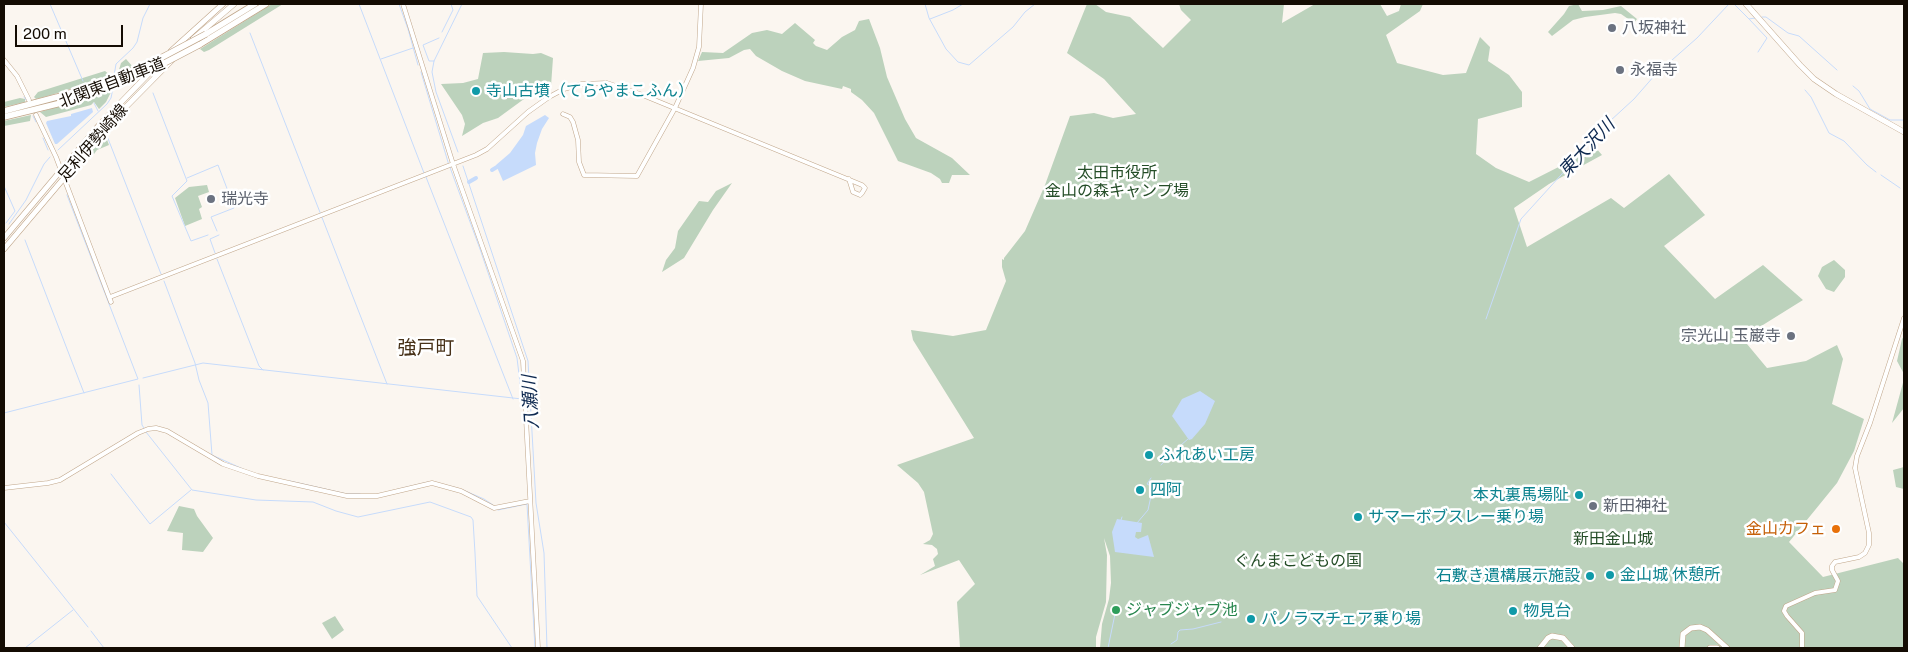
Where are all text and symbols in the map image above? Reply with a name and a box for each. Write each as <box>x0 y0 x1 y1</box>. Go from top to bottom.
scale bar <box>18 15 125 47</box>
place label: 八坂神社 <box>1622 18 1686 38</box>
marker: 八坂神社 <box>1606 22 1618 34</box>
text: 200 m <box>23 25 67 42</box>
street label: 北関東自動車道 <box>56 54 168 112</box>
place label: 永福寺 <box>1630 60 1678 80</box>
marker: 永福寺 <box>1614 64 1626 76</box>
place label: 寺山古墳（てらやまこふん） <box>486 81 694 101</box>
marker: 寺山古墳（てらやまこふん） <box>470 85 482 97</box>
street label: 足利伊勢崎線 <box>54 100 132 186</box>
water label: 東大沢川 <box>1555 114 1619 182</box>
park label: 太田市役所 金山の森キャンプ場 <box>1045 163 1189 201</box>
place label: 瑞光寺 <box>221 189 269 209</box>
marker: 瑞光寺 <box>205 193 217 205</box>
place label: 宗光山 玉巌寺 <box>1681 326 1781 346</box>
marker: 宗光山 玉巌寺 <box>1785 330 1797 342</box>
district label: 強戸町 <box>398 337 454 359</box>
water label: 八瀬川 <box>519 374 543 430</box>
place label: ふれあい工房 <box>1159 445 1255 465</box>
marker: ふれあい工房 <box>1143 449 1155 461</box>
place label: 四阿 <box>1150 480 1182 500</box>
marker: 四阿 <box>1134 484 1146 496</box>
place label: 本丸裏馬場阯 <box>1473 485 1569 505</box>
marker: 本丸裏馬場阯 <box>1573 489 1585 501</box>
place label: 新田神社 <box>1603 496 1667 516</box>
marker: 新田神社 <box>1587 500 1599 512</box>
place label: サマーボブスレー乗り場 <box>1368 507 1544 527</box>
marker: サマーボブスレー乗り場 <box>1352 511 1364 523</box>
place label: 金山カフェ <box>1746 519 1826 539</box>
marker: 金山カフェ <box>1830 523 1842 535</box>
park label: 新田金山城 <box>1573 529 1653 549</box>
park label: ぐんまこどもの国 <box>1234 551 1362 571</box>
place label: 金山城 休憩所 <box>1620 565 1720 585</box>
place label: 石敷き遺構展示施設 <box>1436 566 1580 586</box>
marker: 金山城 休憩所 <box>1604 569 1616 581</box>
marker: 石敷き遺構展示施設 <box>1584 570 1596 582</box>
place label: ジャブジャブ池 <box>1126 600 1238 620</box>
place label: 物見台 <box>1523 601 1571 621</box>
marker: ジャブジャブ池 <box>1110 604 1122 616</box>
marker: 物見台 <box>1507 605 1519 617</box>
place label: パノラマチェア乗り場 <box>1261 609 1421 629</box>
marker: パノラマチェア乗り場 <box>1245 613 1257 625</box>

